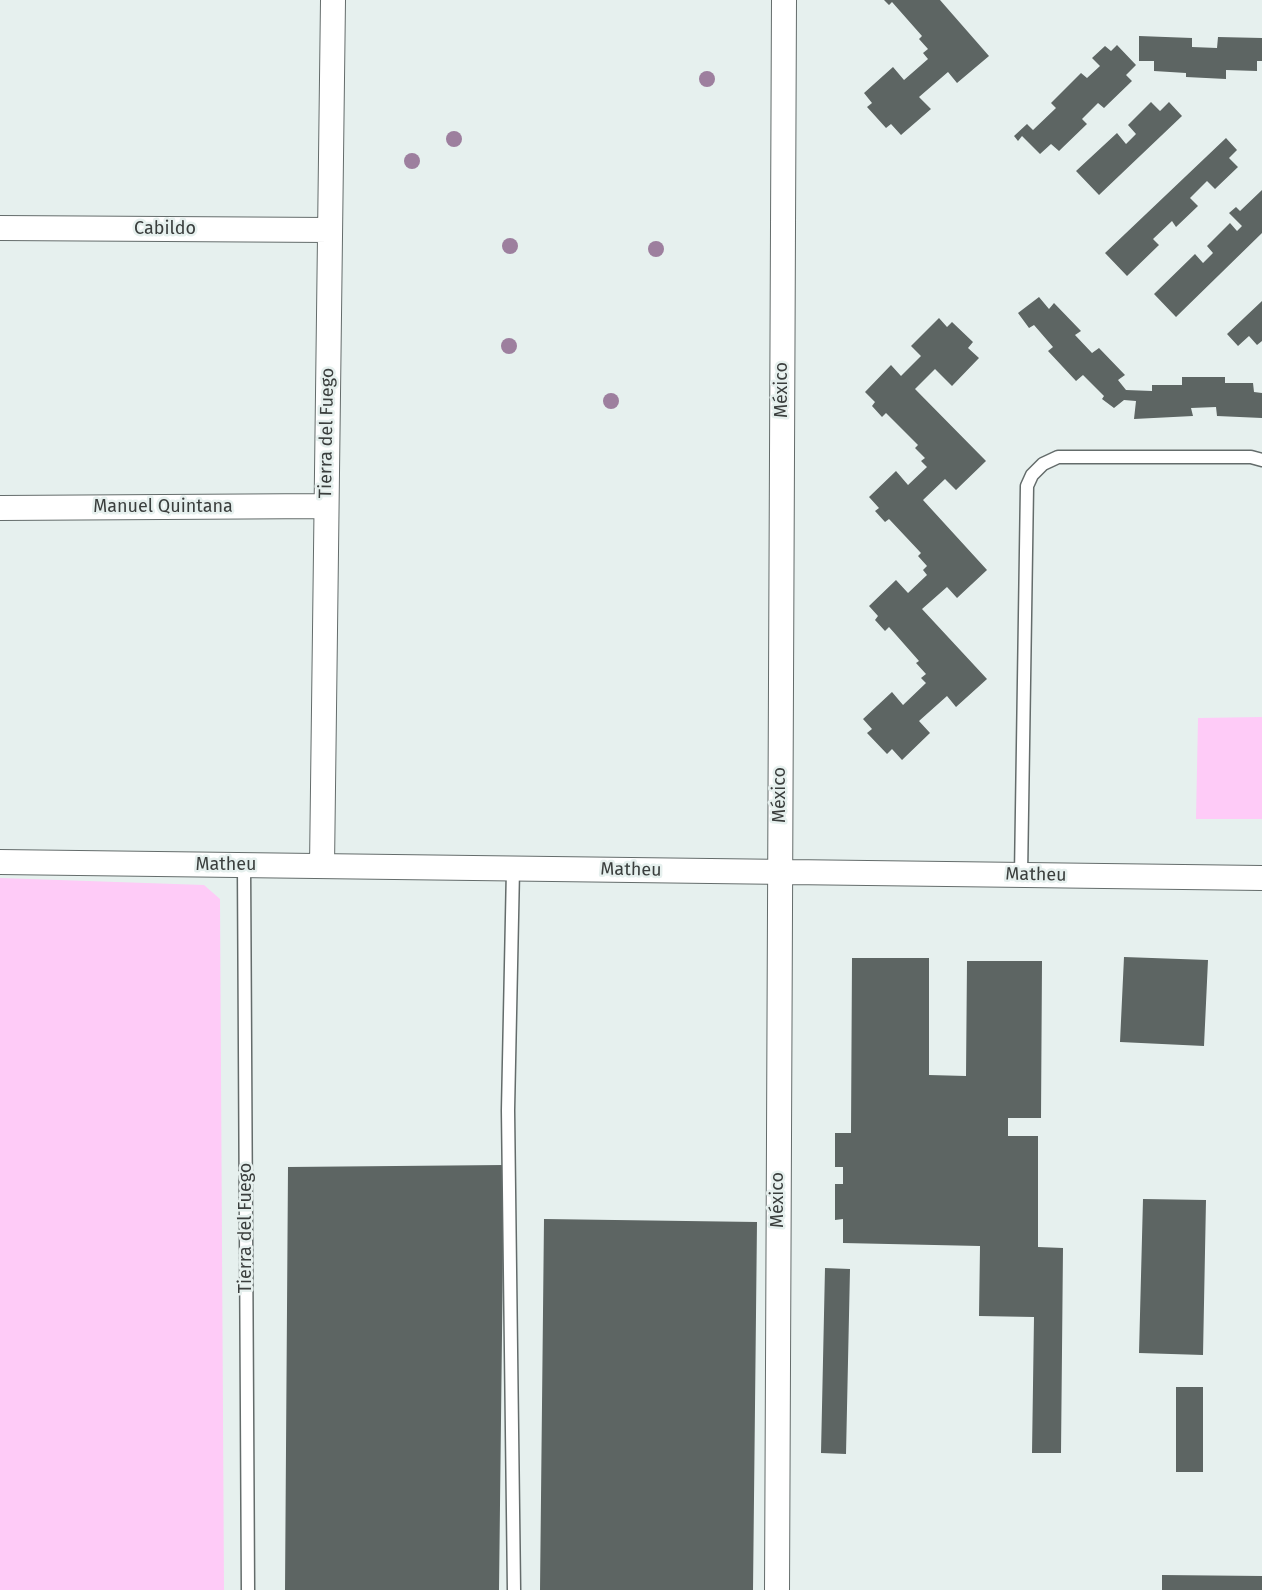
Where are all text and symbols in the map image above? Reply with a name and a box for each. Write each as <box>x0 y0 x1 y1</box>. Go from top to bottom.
street label: Cabildo <box>134 218 196 240</box>
street label: México <box>771 362 793 418</box>
street label: Tierra del Fuego <box>315 367 339 499</box>
street label: Manuel Quintana <box>93 496 233 518</box>
street label: México <box>769 767 791 823</box>
street label: Matheu <box>195 854 257 876</box>
street label: Matheu <box>600 859 662 881</box>
street label: Matheu <box>1005 864 1067 886</box>
street label: Tierra del Fuego <box>235 1163 257 1293</box>
street label: México <box>767 1172 789 1228</box>

